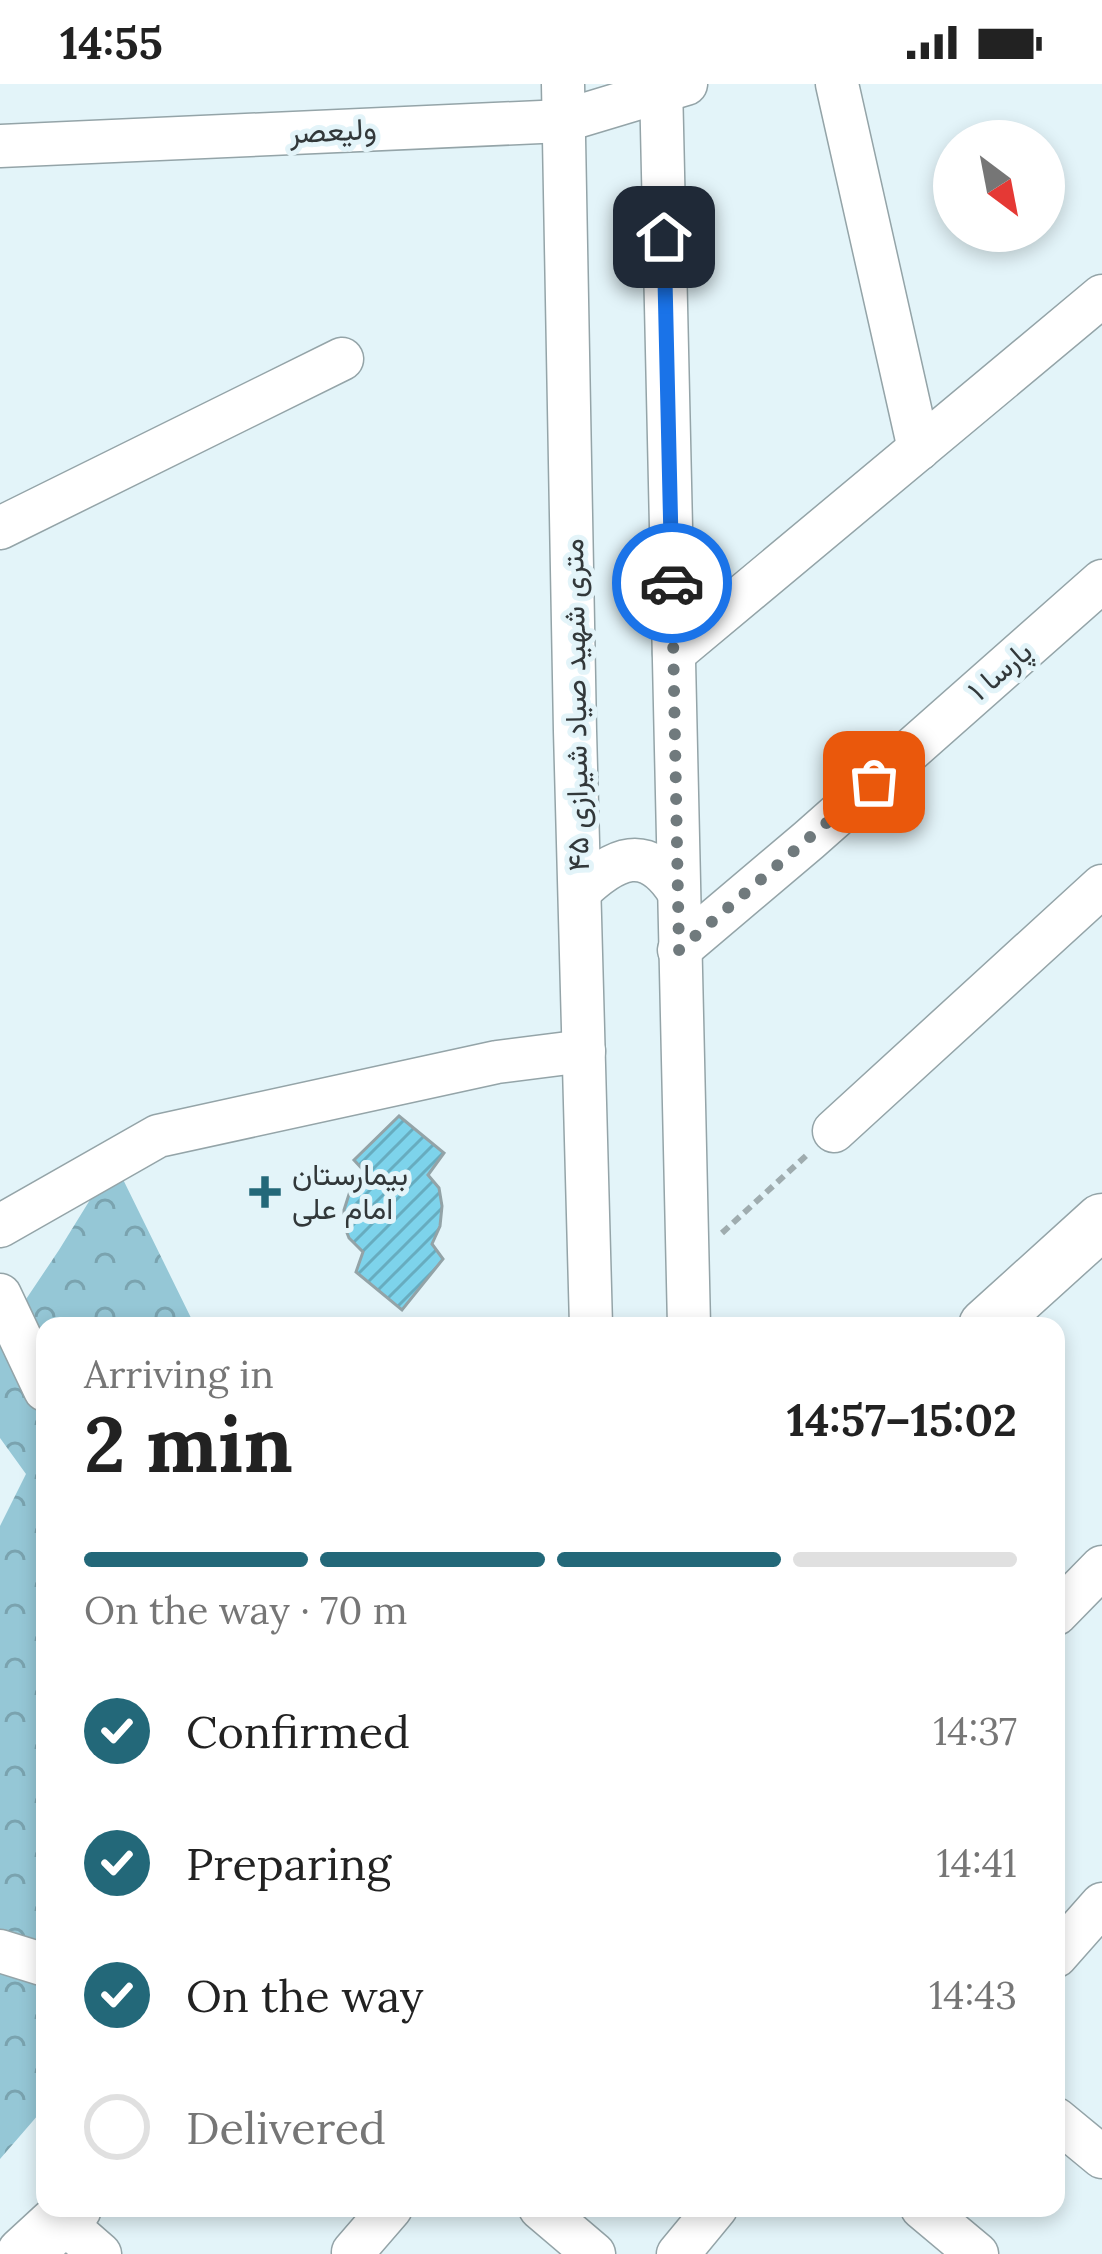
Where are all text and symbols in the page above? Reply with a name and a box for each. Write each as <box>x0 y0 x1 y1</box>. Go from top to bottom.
text: 14:55 <box>60 14 163 71</box>
street label: ولیعصر <box>287 109 378 151</box>
north arrow <box>933 120 1065 252</box>
map controls <box>933 120 1065 252</box>
pin <box>613 186 715 288</box>
icon: home <box>631 204 697 270</box>
courier <box>612 523 732 643</box>
street label: ۴۵ متری شهید صیاد شیرازی <box>553 538 597 872</box>
icon: car <box>639 550 705 616</box>
street label: پارسا ۱ <box>959 632 1041 710</box>
pin <box>823 731 925 833</box>
icon: bag <box>841 749 907 815</box>
place label: بیمارستان امام علی <box>292 1155 408 1228</box>
marker: بیمارستان امام علی <box>249 1176 281 1208</box>
text: Arriving in <box>84 1349 274 1399</box>
text: 14:57–15:02 <box>787 1391 1017 1448</box>
text: 2 min <box>84 1394 293 1493</box>
text: On the way · 70 m <box>84 1585 408 1635</box>
icon: check <box>84 1698 150 1764</box>
text: Confirmed <box>186 1703 410 1760</box>
text: 14:37 <box>933 1706 1017 1756</box>
icon: check <box>84 1830 150 1896</box>
text: Preparing <box>186 1835 391 1892</box>
text: 14:41 <box>937 1838 1017 1888</box>
icon: check <box>84 1962 150 2028</box>
text: On the way <box>186 1967 424 2024</box>
text: 14:43 <box>929 1970 1017 2020</box>
text: Delivered <box>186 2099 386 2156</box>

